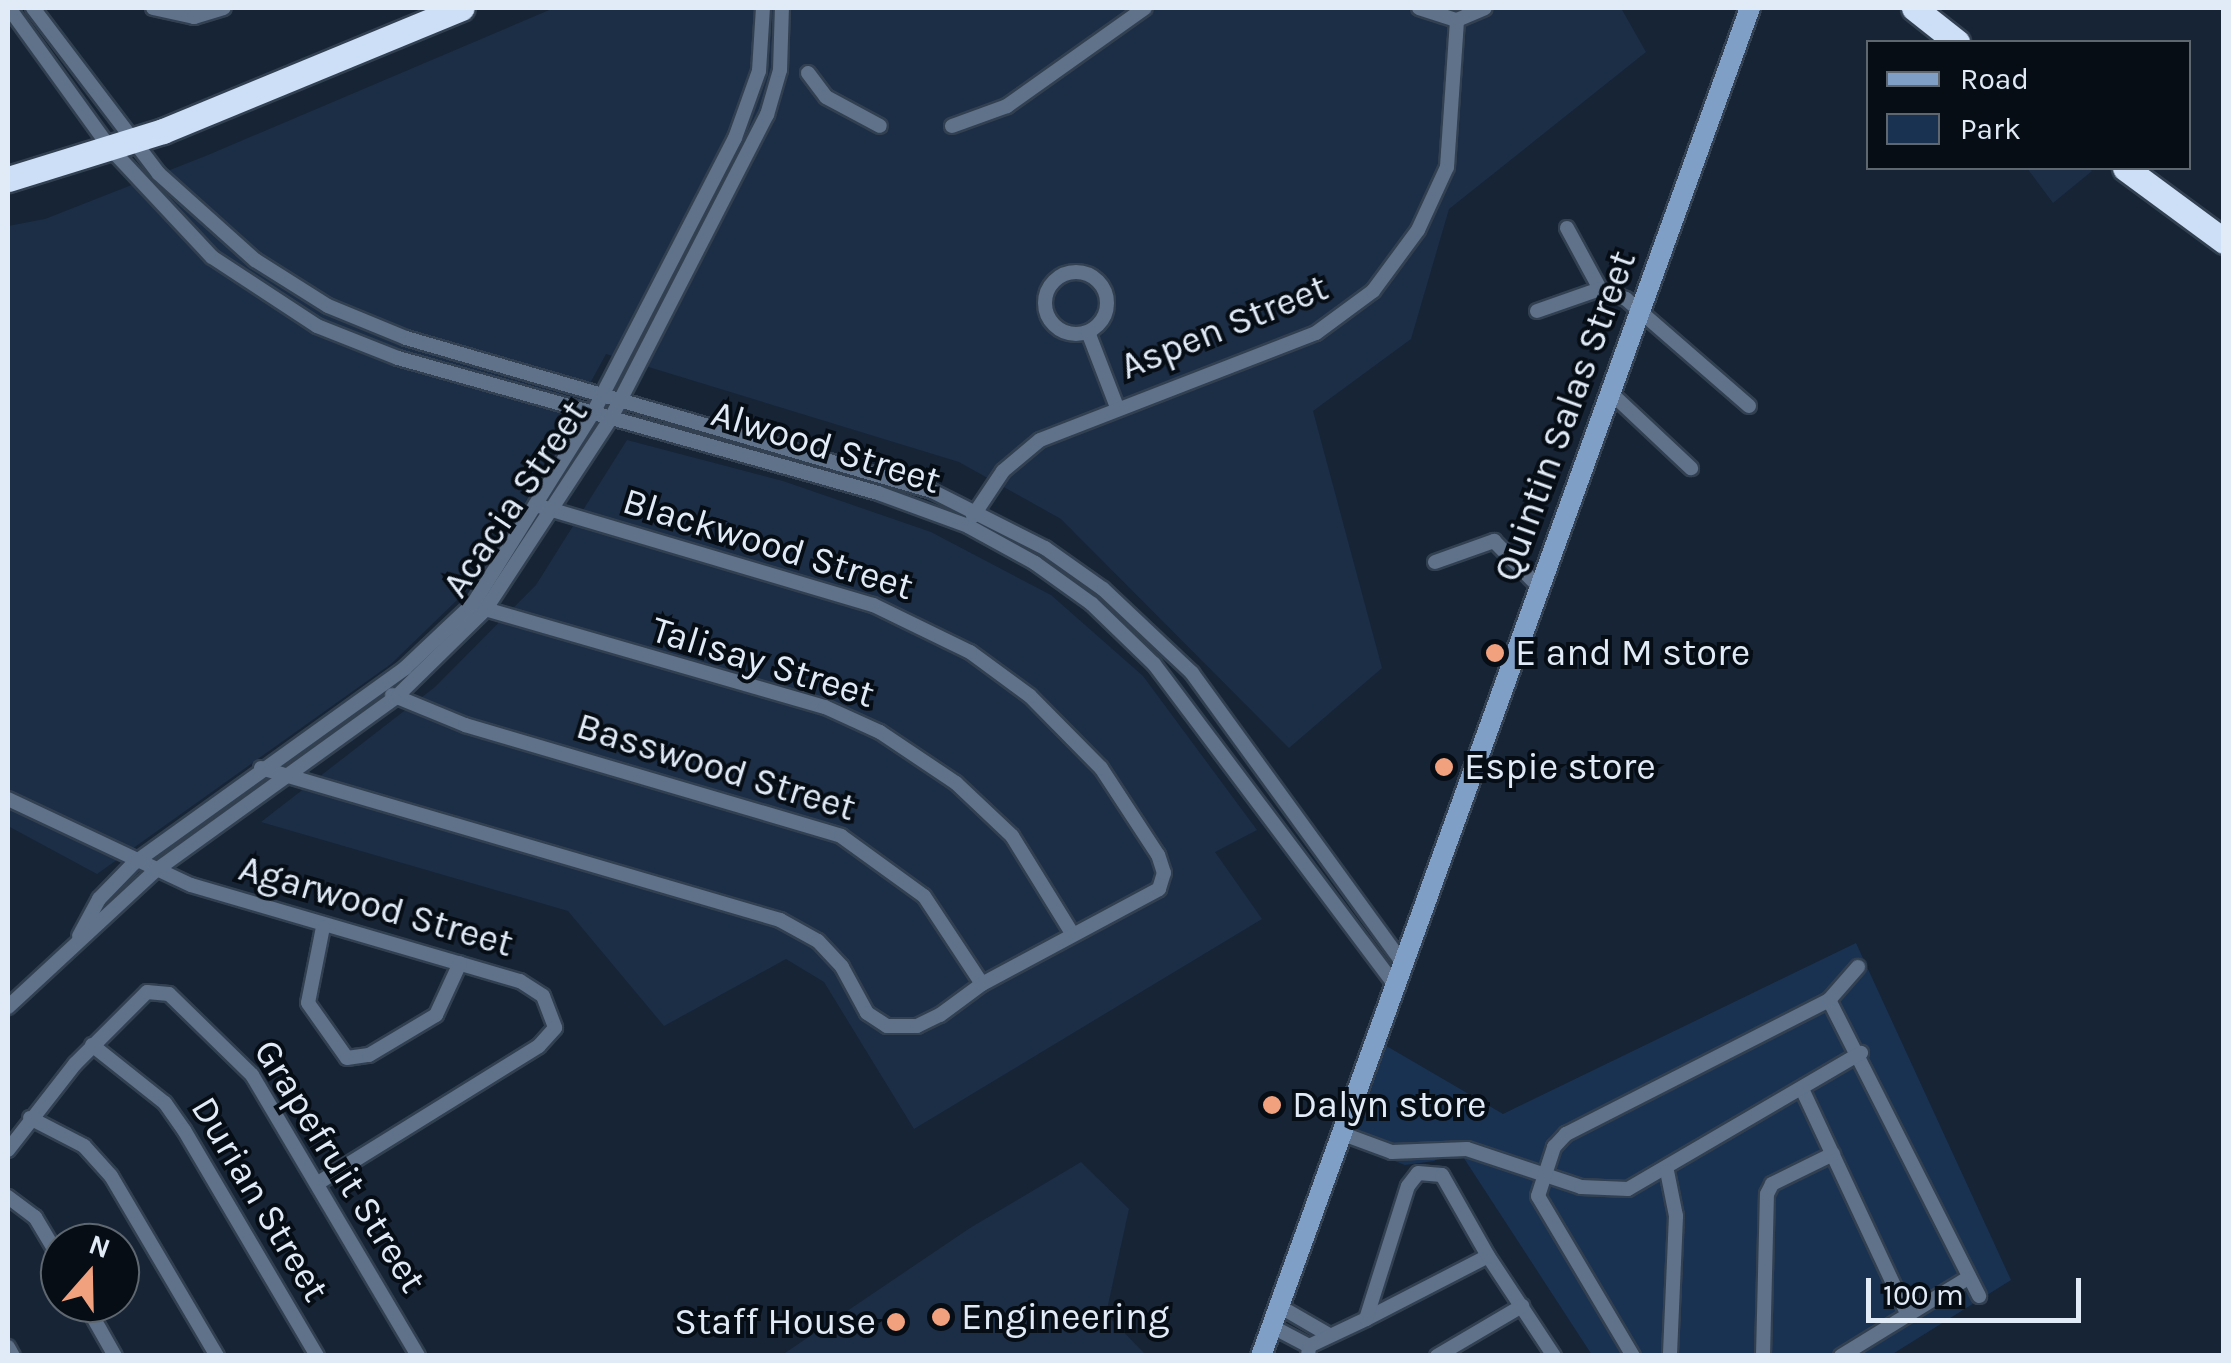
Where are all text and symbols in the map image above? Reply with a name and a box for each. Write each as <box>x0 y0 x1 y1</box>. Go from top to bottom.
legend <box>1866 40 2191 170</box>
text: Road <box>1960 61 2029 97</box>
text: Park <box>1960 111 2021 147</box>
street label: Quintin Salas Street <box>1484 245 1646 587</box>
street label: Aspen Street <box>1114 265 1334 389</box>
street label: Alwood Street <box>706 390 946 504</box>
street label: Acacia Street <box>432 392 598 606</box>
street label: Blackwood Street <box>617 478 919 610</box>
street label: Talisay Street <box>646 606 880 718</box>
place label: E and M store <box>1515 630 1750 676</box>
marker: E and M store <box>1484 642 1506 664</box>
street label: Basswood Street <box>571 703 861 831</box>
place label: Espie store <box>1464 744 1656 790</box>
marker: Espie store <box>1433 756 1455 778</box>
street label: Agarwood Street <box>234 845 518 967</box>
street label: Grapefruit Street <box>244 1031 436 1301</box>
place label: Dalyn store <box>1292 1082 1487 1128</box>
street label: Durian Street <box>181 1089 339 1309</box>
marker: Dalyn store <box>1261 1094 1283 1116</box>
north arrow <box>40 1223 140 1323</box>
text: N <box>85 1227 115 1265</box>
scale bar <box>1871 1258 2086 1320</box>
text: 100 m <box>1883 1277 1964 1313</box>
place label: Engineering <box>961 1294 1169 1340</box>
place label: Staff House <box>674 1299 876 1345</box>
marker: Engineering <box>930 1306 952 1328</box>
marker: Staff House <box>885 1311 907 1333</box>

